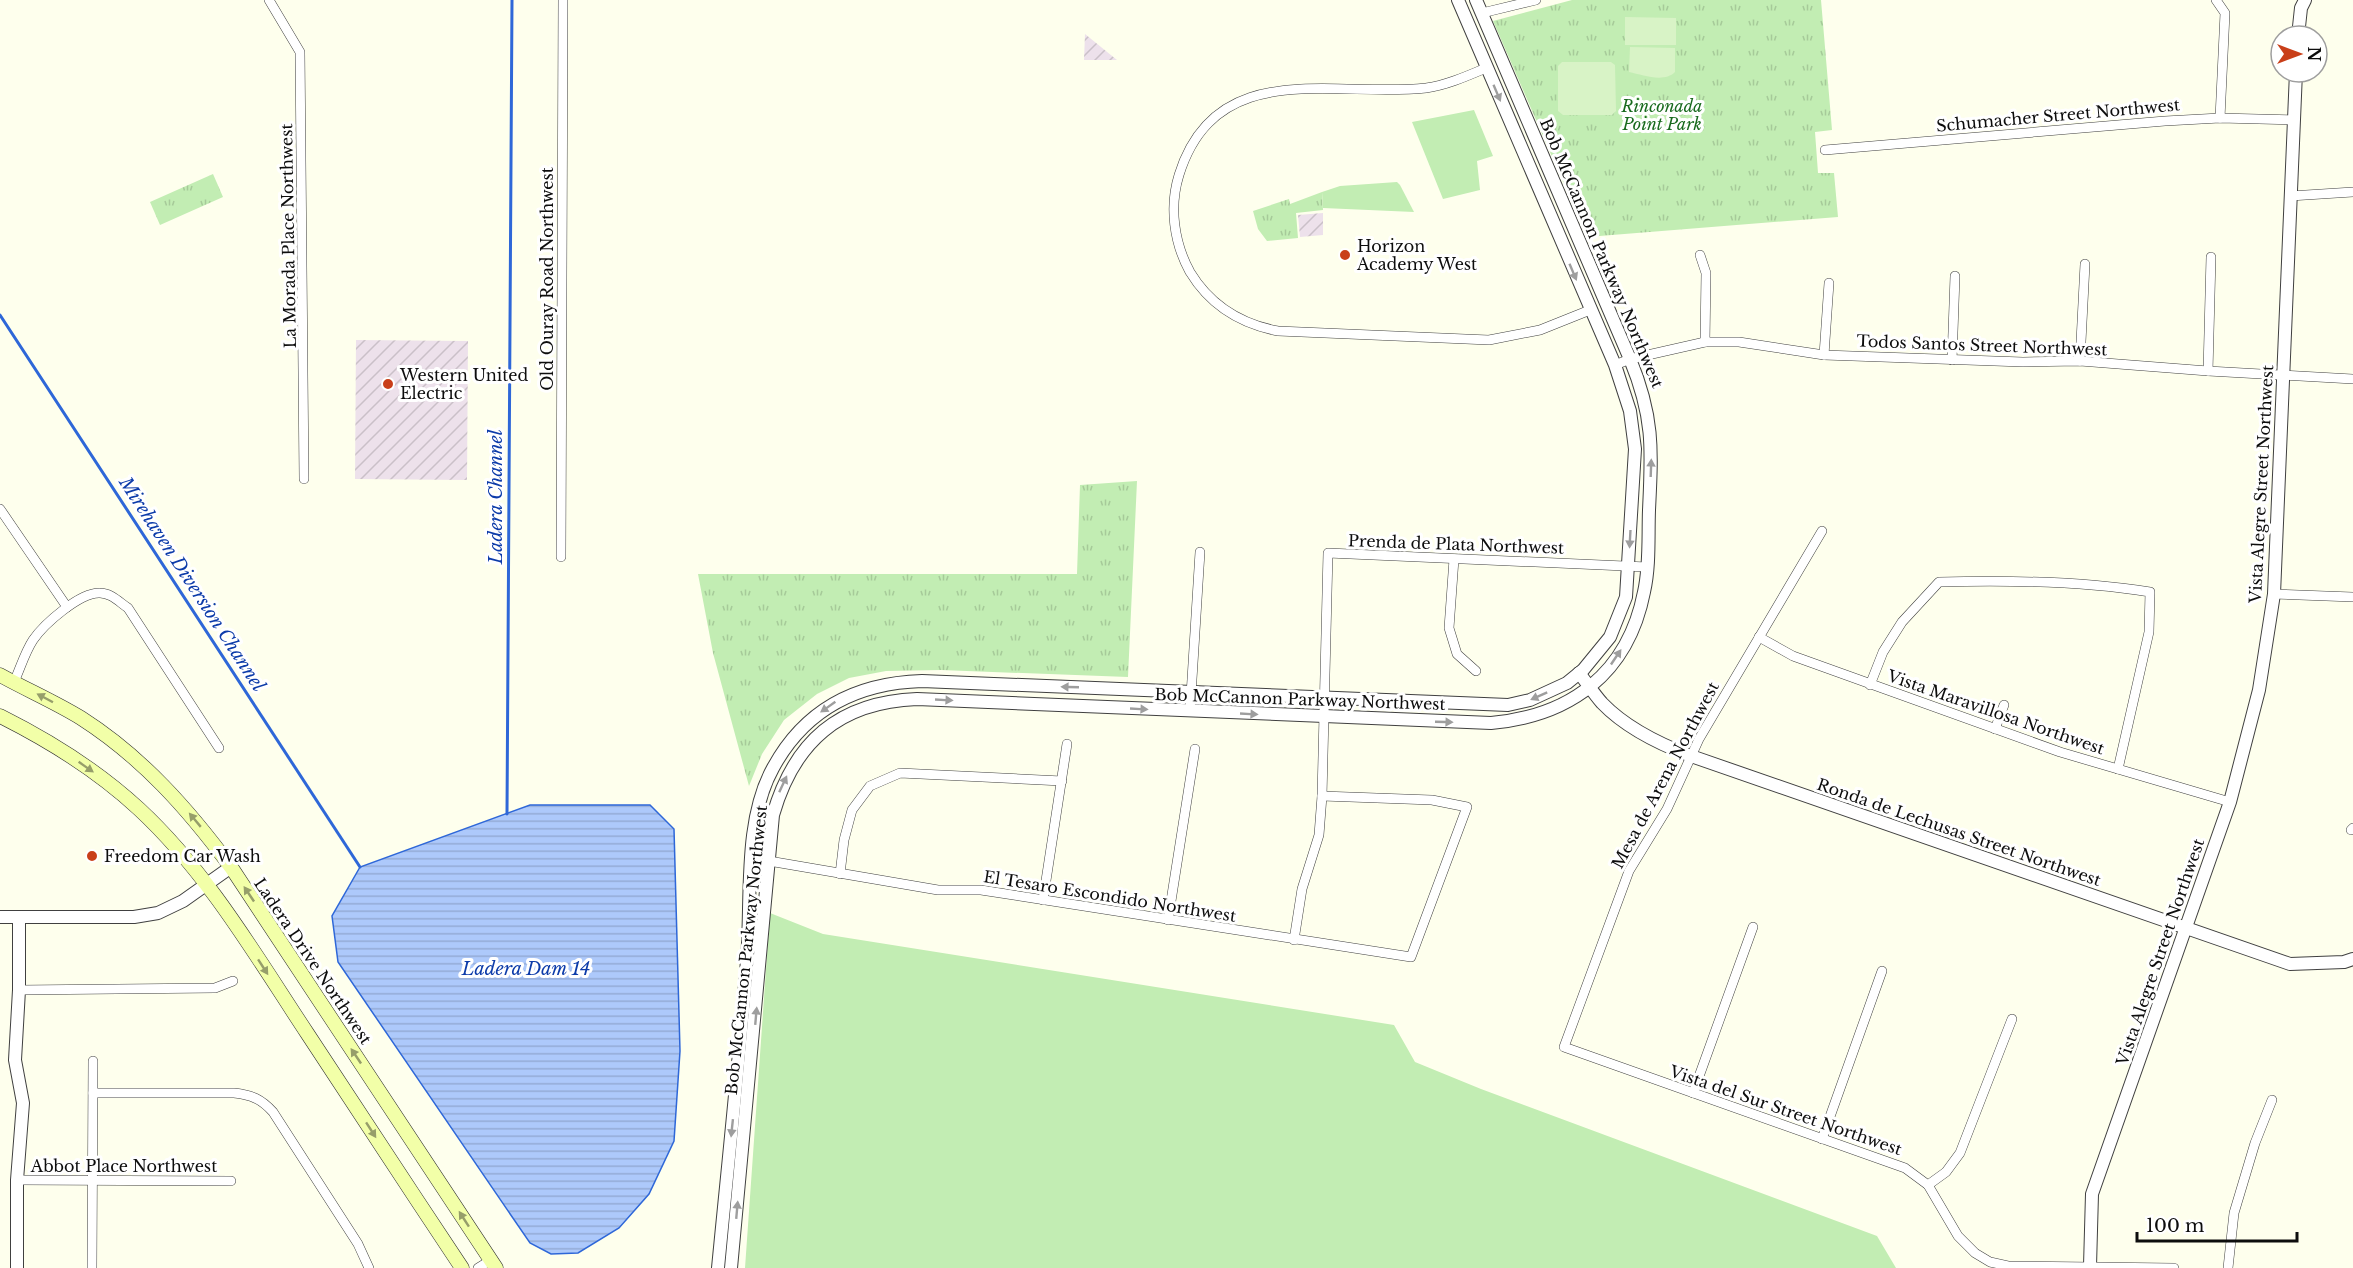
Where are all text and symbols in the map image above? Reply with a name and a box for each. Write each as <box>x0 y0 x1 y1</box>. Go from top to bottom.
north arrow <box>2269 24 2329 84</box>
text: N <box>2304 46 2324 62</box>
one-way arrow <box>1492 84 1502 102</box>
street label: Schumacher Street Northwest <box>1935 94 2181 136</box>
park label: Rinconada Point Park <box>1621 96 1702 134</box>
street label: Bob McCannon Parkway Northwest <box>1536 115 1668 391</box>
street label: La Morada Place Northwest <box>276 123 300 349</box>
street label: Old Ouray Road Northwest <box>537 167 557 391</box>
place label: Horizon Academy West <box>1356 236 1477 274</box>
marker: Horizon Academy West <box>1338 248 1352 262</box>
one-way arrow <box>1569 263 1578 281</box>
street label: Todos Santos Street Northwest <box>1856 331 2108 359</box>
street label: Vista Alegre Street Northwest <box>2245 364 2277 605</box>
place label: Western United Electric <box>399 365 528 403</box>
marker: Western United Electric <box>381 377 395 391</box>
water label: Ladera Channel <box>485 429 507 565</box>
one-way arrow <box>1646 459 1656 478</box>
water label: Mirehaven Diversion Channel <box>114 472 270 696</box>
street label: Prenda de Plata Northwest <box>1348 530 1564 558</box>
one-way arrow <box>1625 530 1634 549</box>
one-way arrow <box>1610 649 1622 665</box>
street label: Vista Maravillosa Northwest <box>1884 665 2107 759</box>
street label: Mesa de Arena Northwest <box>1607 678 1723 872</box>
one-way arrow <box>1061 683 1080 692</box>
street label: Bob McCannon Parkway Northwest <box>1154 684 1446 714</box>
one-way arrow <box>1530 691 1548 701</box>
one-way arrow <box>36 693 53 703</box>
one-way arrow <box>934 696 953 705</box>
one-way arrow <box>821 701 837 713</box>
one-way arrow <box>1129 705 1148 714</box>
one-way arrow <box>1239 709 1258 719</box>
one-way arrow <box>1434 717 1453 726</box>
one-way arrow <box>78 761 94 773</box>
street label: Ronda de Lechusas Street Northwest <box>1814 774 2104 890</box>
one-way arrow <box>778 775 788 793</box>
street label: Bob McCannon Parkway Northwest <box>721 804 771 1096</box>
one-way arrow <box>189 813 202 828</box>
street label: Vista Alegre Street Northwest <box>2111 836 2208 1069</box>
place label: Freedom Car Wash <box>104 846 261 866</box>
marker: Freedom Car Wash <box>85 849 99 863</box>
street label: El Tesaro Escondido Northwest <box>982 866 1238 926</box>
street label: Ladera Drive Northwest <box>250 874 376 1048</box>
one-way arrow <box>244 886 255 902</box>
water label: Ladera Dam 14 <box>461 958 590 980</box>
one-way arrow <box>258 959 269 975</box>
one-way arrow <box>751 1006 761 1025</box>
one-way arrow <box>351 1048 362 1065</box>
street label: Vista del Sur Street Northwest <box>1666 1060 1905 1159</box>
one-way arrow <box>727 1118 737 1137</box>
one-way arrow <box>365 1122 376 1138</box>
street label: Abbot Place Northwest <box>30 1156 217 1176</box>
one-way arrow <box>732 1200 742 1219</box>
scale bar <box>2137 1205 2298 1243</box>
one-way arrow <box>459 1211 470 1227</box>
text: 100 m <box>2146 1215 2204 1237</box>

